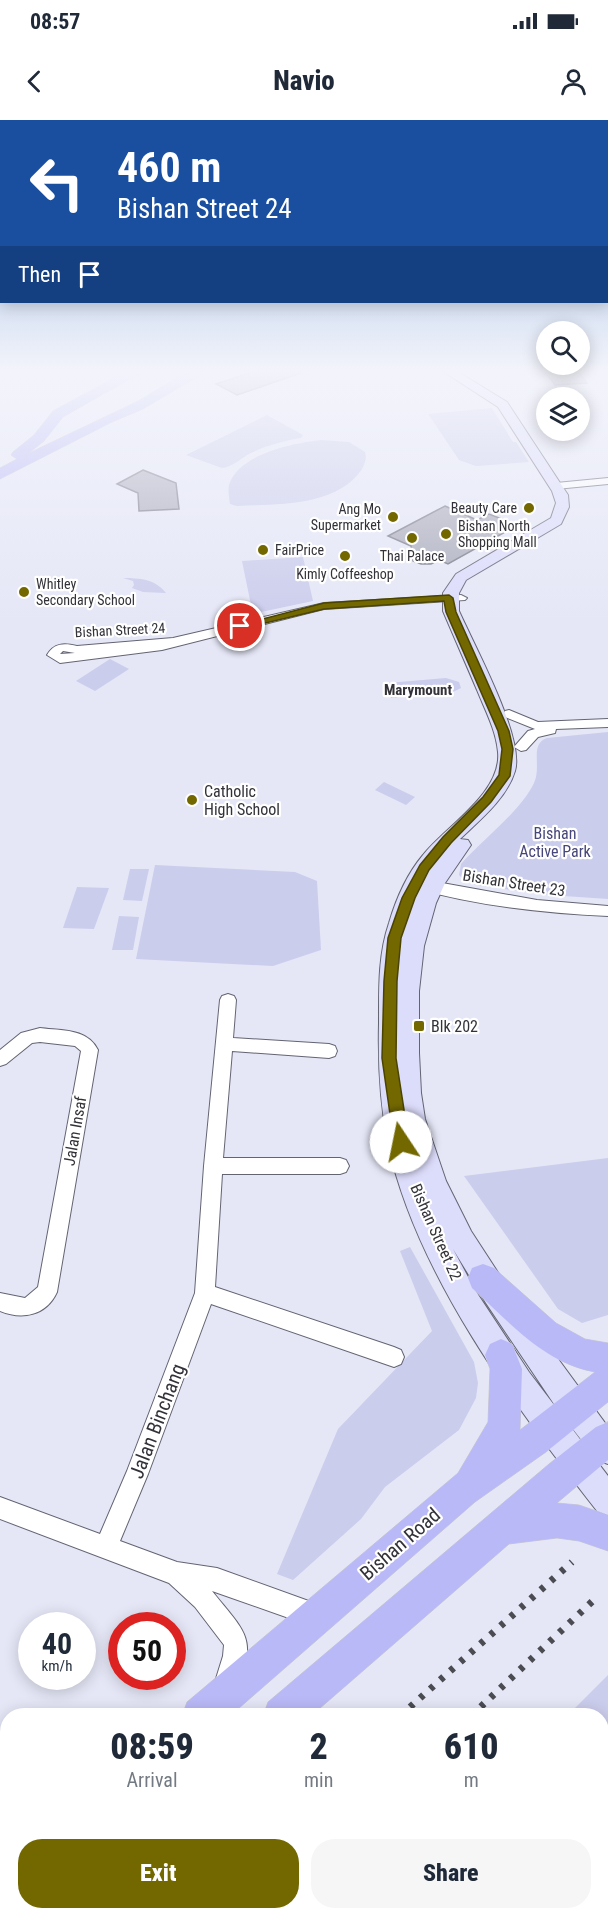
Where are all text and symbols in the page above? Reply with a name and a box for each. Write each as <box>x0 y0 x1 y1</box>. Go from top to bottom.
text: 08:57 <box>30 9 81 34</box>
icon: back <box>18 65 51 98</box>
text: Navio <box>273 65 335 97</box>
icon: person <box>557 65 590 98</box>
text: 460 m <box>117 143 222 192</box>
icon: left <box>18 144 96 222</box>
text: Bishan Street 24 <box>117 193 292 225</box>
icon: arrive <box>73 258 106 291</box>
text: Then <box>18 262 61 287</box>
map controls <box>536 321 590 441</box>
button: search <box>536 321 590 375</box>
button: layers <box>536 387 590 441</box>
place label: Beauty Care <box>451 500 517 516</box>
place label: Ang Mo Supermarket <box>311 501 381 533</box>
marker: Beauty Care <box>522 501 536 515</box>
marker: Ang Mo Supermarket <box>386 510 400 524</box>
place label: Bishan North Shopping Mall <box>458 518 537 550</box>
marker: Bishan North Shopping Mall <box>439 527 453 541</box>
marker: Thai Palace <box>405 531 419 545</box>
place label: FairPrice <box>275 542 324 558</box>
marker: FairPrice <box>256 543 270 557</box>
place label: Thai Palace <box>380 548 445 564</box>
marker: Kimly Coffeeshop <box>338 549 352 563</box>
place label: Kimly Coffeeshop <box>296 566 394 582</box>
place label: Whitley Secondary School <box>36 576 135 608</box>
marker: Whitley Secondary School <box>17 585 31 599</box>
pin <box>214 600 265 651</box>
icon: arrive <box>223 609 256 642</box>
street label: Bishan Street 24 <box>74 620 166 640</box>
district label: Marymount <box>384 681 452 699</box>
place label: Catholic High School <box>204 782 280 819</box>
marker: Catholic High School <box>185 793 199 807</box>
park label: Bishan Active Park <box>519 824 592 861</box>
street label: Bishan Street 23 <box>461 866 567 900</box>
place label: Blk 202 <box>431 1017 478 1036</box>
marker: Blk 202 <box>412 1019 426 1033</box>
street label: Jalan Insaf <box>60 1095 90 1167</box>
position arrow <box>369 1110 433 1174</box>
street label: Bishan Street 22 <box>406 1181 466 1283</box>
street label: Jalan Binchang <box>124 1360 190 1482</box>
street label: Bishan Road <box>355 1503 445 1585</box>
speed limit sign: 50 <box>108 1612 186 1690</box>
text: 40 <box>42 1626 72 1661</box>
text: km/h <box>42 1657 72 1675</box>
text: 08:59 <box>110 1726 194 1768</box>
text: 2 <box>310 1726 328 1768</box>
text: 610 <box>444 1726 499 1768</box>
text: Arrival <box>127 1768 177 1792</box>
text: min <box>304 1768 333 1792</box>
text: m <box>464 1768 479 1792</box>
button: Exit <box>18 1839 299 1908</box>
button: Share <box>311 1839 591 1908</box>

